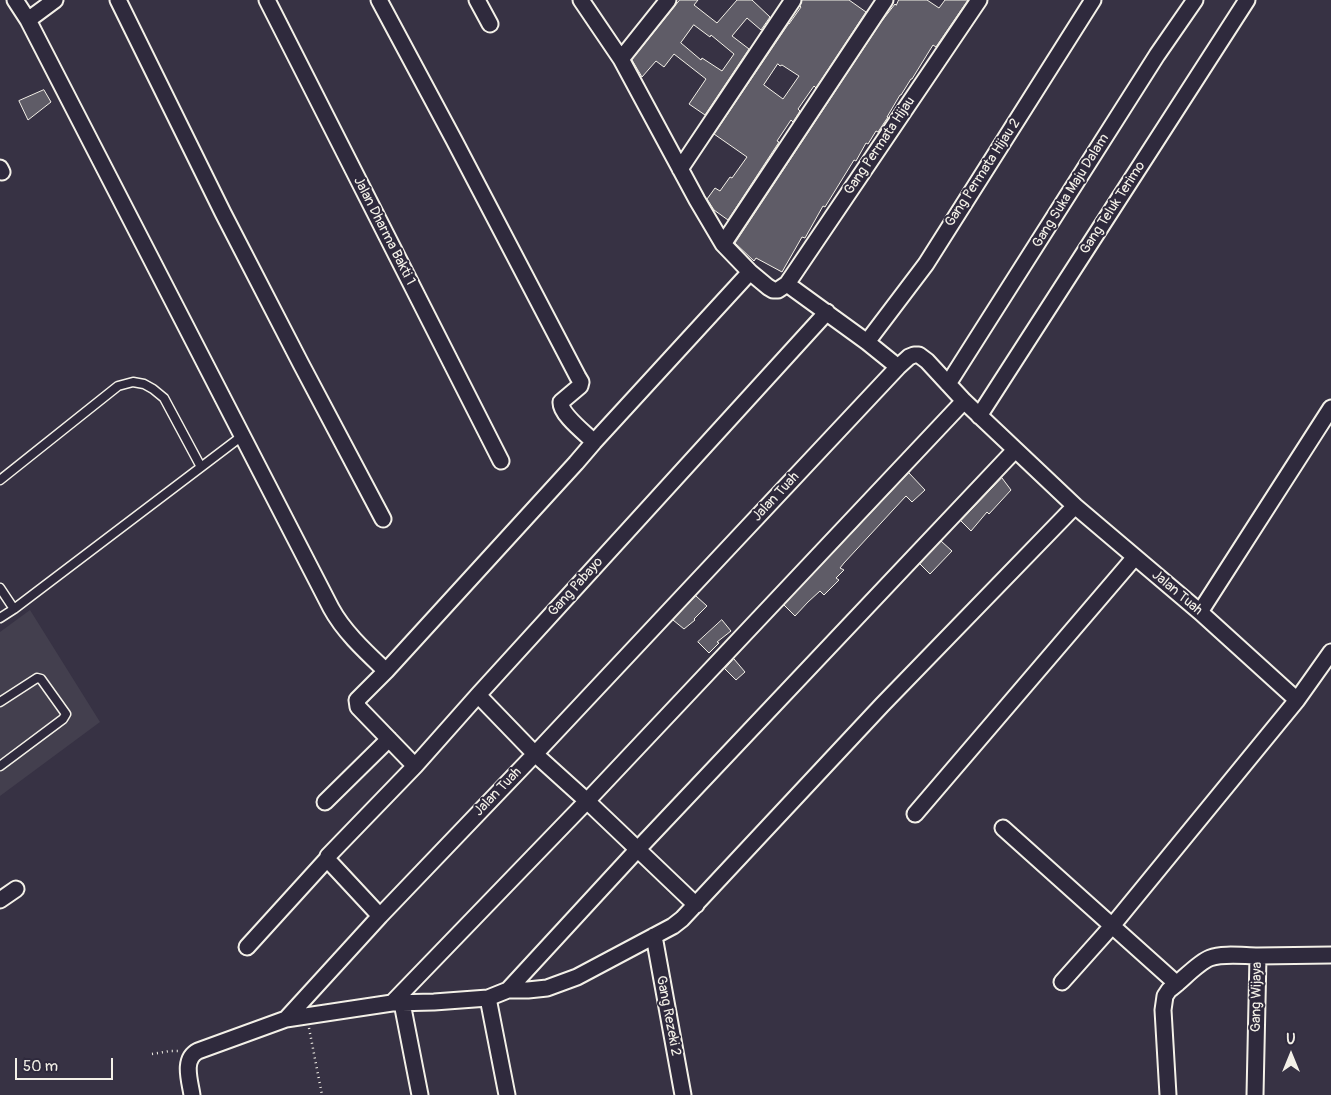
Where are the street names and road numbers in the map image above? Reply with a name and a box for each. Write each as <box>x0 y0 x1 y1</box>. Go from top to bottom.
street label: Gang Permata Hijau <box>841 94 919 198</box>
street label: Gang Permata Hijau 2 <box>942 116 1024 230</box>
street label: Gang Suka Maju Dalam <box>1029 131 1113 251</box>
street label: Gang Teluk Terimo <box>1077 158 1149 258</box>
street label: Jalan Dharma Bakti 1 <box>349 174 419 288</box>
street label: Jalan Tuah <box>749 469 803 525</box>
street label: Gang Pabayo <box>545 554 607 620</box>
street label: Jalan Tuah <box>1148 567 1206 619</box>
street label: Jalan Tuah <box>471 764 525 820</box>
street label: Gang Wijaya <box>1248 962 1266 1032</box>
street label: Gang Rezeki 2 <box>652 974 684 1058</box>

